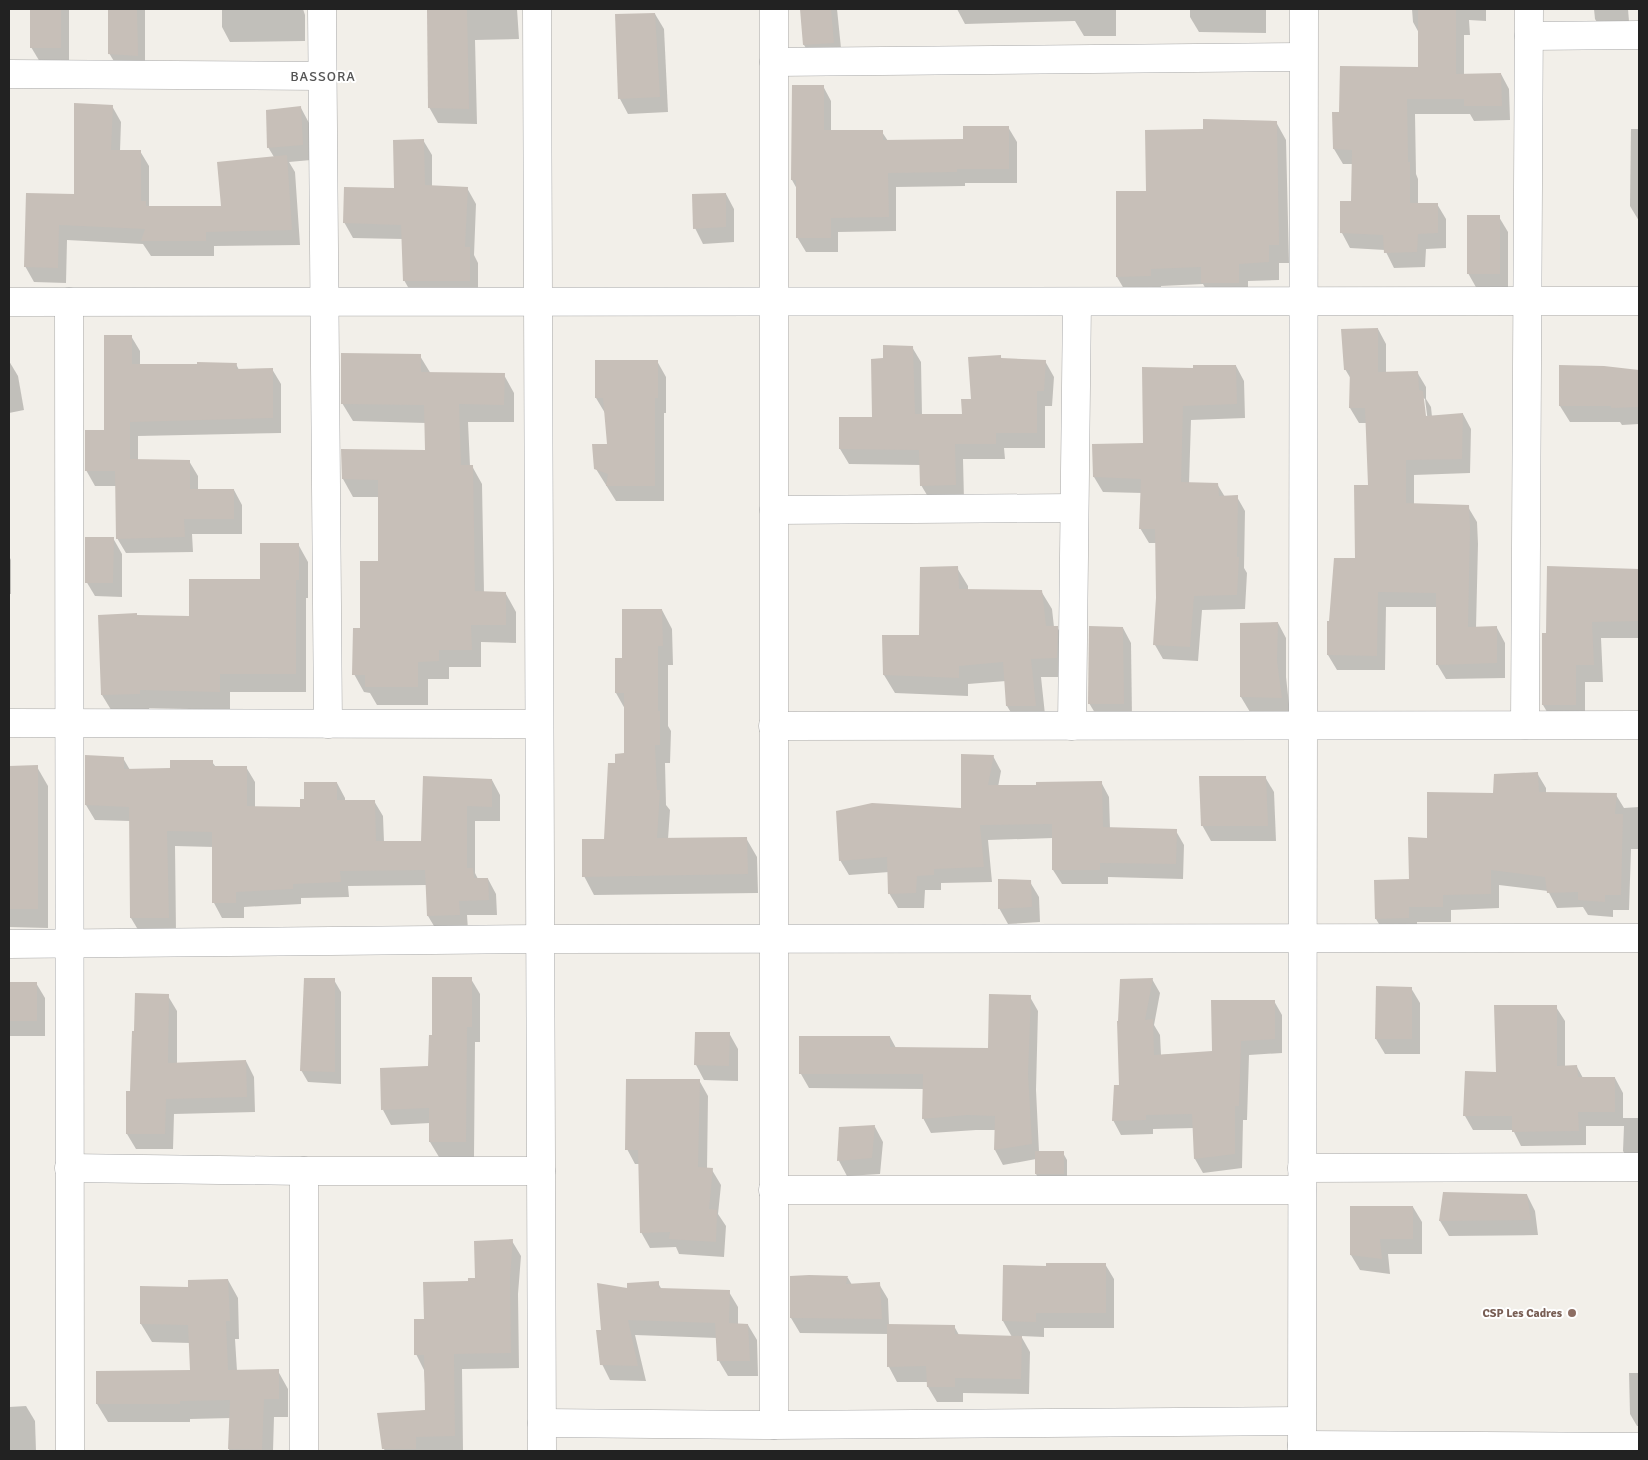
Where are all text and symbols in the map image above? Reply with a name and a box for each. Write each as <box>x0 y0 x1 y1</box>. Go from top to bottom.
district label: BASSORA <box>290 68 356 85</box>
place label: CSP Les Cadres <box>1482 1306 1563 1321</box>
marker: CSP Les Cadres <box>1566 1307 1578 1319</box>

